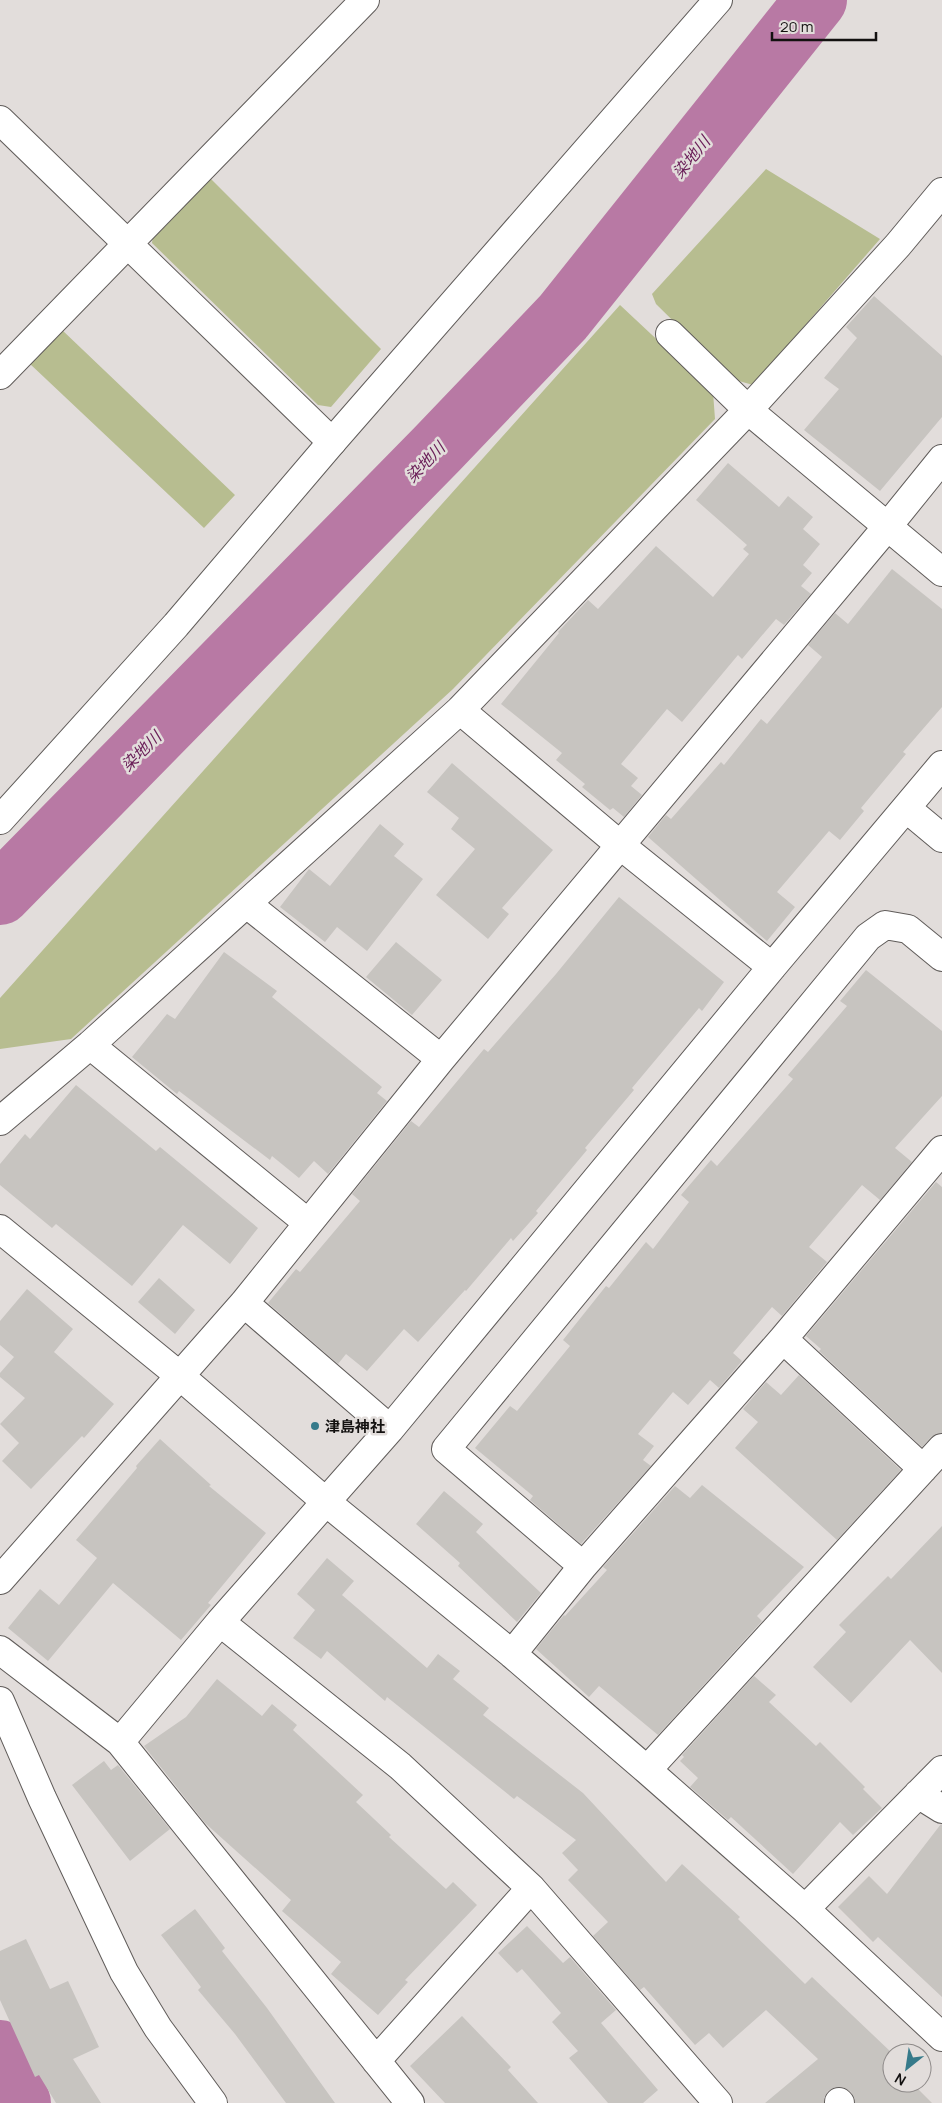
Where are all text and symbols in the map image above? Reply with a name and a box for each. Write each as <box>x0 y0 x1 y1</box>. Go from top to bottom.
scale bar <box>772 10 876 42</box>
text: 20 m <box>780 16 813 37</box>
water label: 染地川 <box>667 130 716 183</box>
water label: 染地川 <box>400 436 451 487</box>
water label: 染地川 <box>116 725 167 776</box>
place label: 津島神社 <box>325 1416 385 1437</box>
marker: 津島神社 <box>309 1420 321 1432</box>
north arrow <box>882 2043 932 2093</box>
text: N <box>891 2069 909 2090</box>

